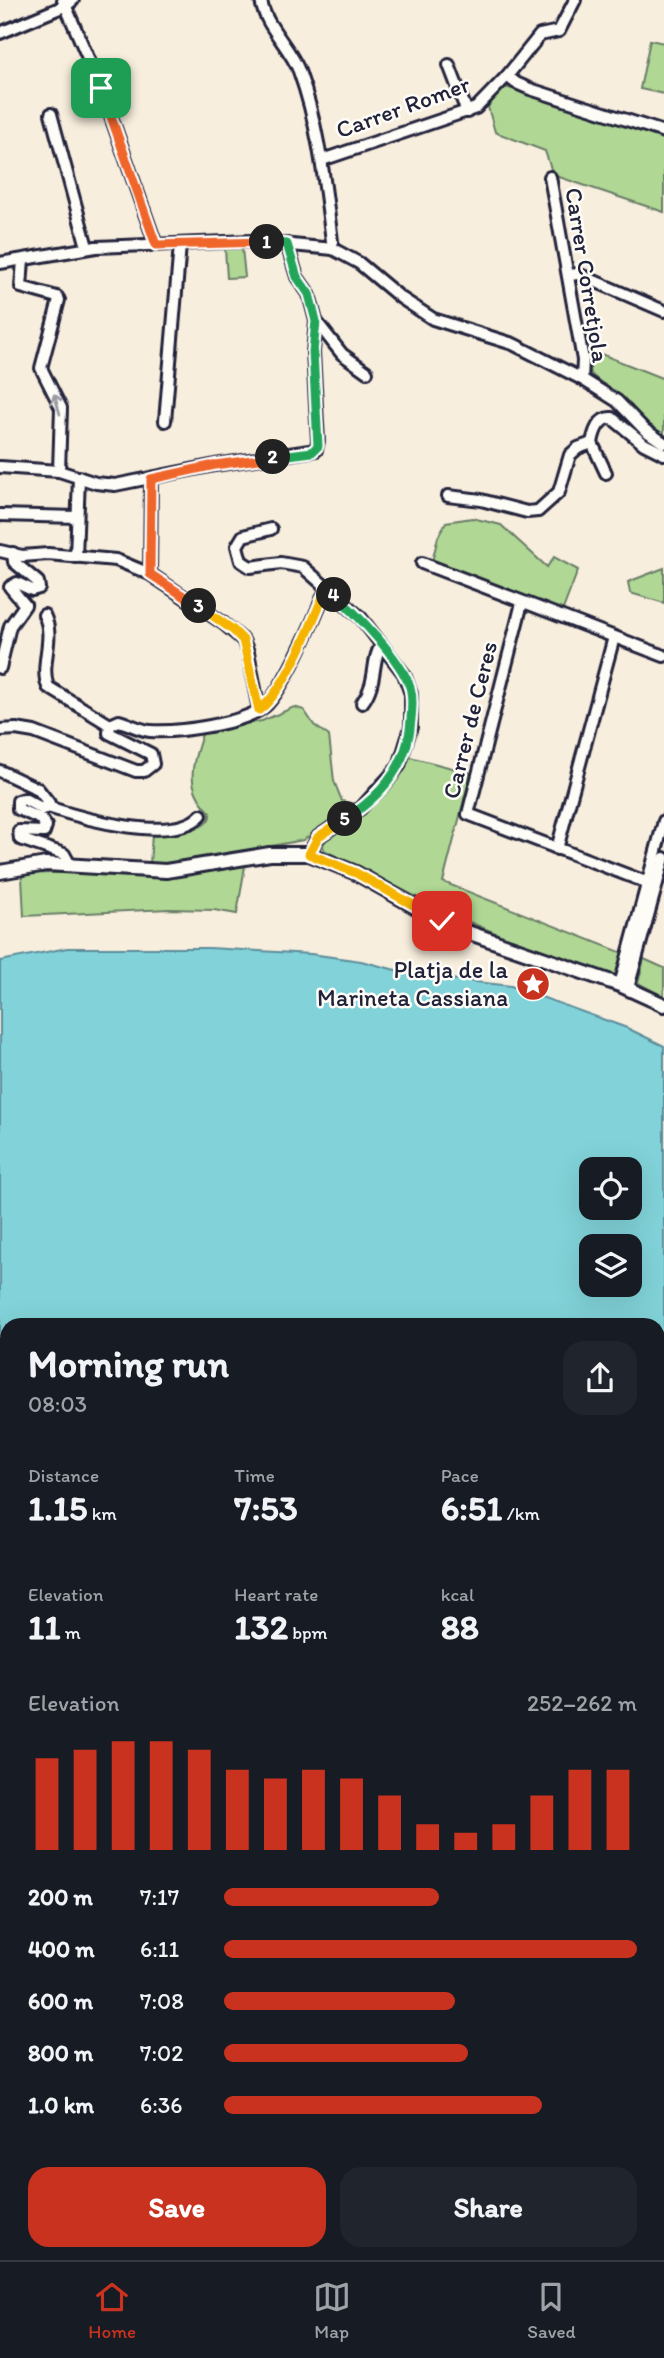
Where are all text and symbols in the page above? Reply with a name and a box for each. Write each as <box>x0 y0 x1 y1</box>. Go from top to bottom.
pin <box>71 58 131 118</box>
icon: arrive <box>82 69 120 107</box>
street label: Carrer Romer <box>332 69 474 144</box>
street label: Carrer Corretjola <box>559 185 616 365</box>
pin: 1 <box>250 224 284 260</box>
text: 1 <box>262 230 271 253</box>
one-way arrow <box>50 393 63 415</box>
pin: 2 <box>256 440 290 475</box>
text: 2 <box>268 445 278 468</box>
pin: 4 <box>316 578 352 612</box>
text: 4 <box>328 583 339 606</box>
pin: 3 <box>182 588 216 624</box>
text: 3 <box>193 594 204 617</box>
street label: Carrer de Ceres <box>436 638 503 802</box>
pin: 5 <box>328 802 362 836</box>
text: 5 <box>340 807 349 830</box>
pin <box>412 891 472 951</box>
icon: check <box>423 902 461 940</box>
place label: Platja de la Marineta Cassiana <box>317 955 508 1012</box>
place icon: Platja de la Marineta Cassiana <box>514 965 552 1003</box>
map controls <box>579 1157 642 1297</box>
button: locate <box>579 1157 642 1220</box>
button: layers <box>579 1234 642 1297</box>
text: Morning run <box>28 1341 229 1387</box>
button: share <box>563 1341 637 1415</box>
text: 08:03 <box>28 1390 87 1418</box>
text: Distance <box>28 1464 99 1487</box>
text: Time <box>234 1464 275 1487</box>
text: Pace <box>441 1464 479 1487</box>
text: 1.15 <box>28 1487 87 1529</box>
text: 7:53 <box>234 1487 298 1529</box>
text: 6:51 <box>441 1487 502 1529</box>
text: km <box>87 1502 117 1525</box>
text: /km <box>502 1502 540 1525</box>
text: Elevation <box>28 1583 104 1606</box>
text: Heart rate <box>234 1583 318 1606</box>
text: kcal <box>441 1583 474 1606</box>
text: 11 <box>28 1606 60 1648</box>
text: 132 <box>234 1606 288 1648</box>
text: 88 <box>441 1606 479 1648</box>
text: m <box>60 1621 81 1644</box>
text: bpm <box>288 1621 328 1644</box>
text: Elevation <box>28 1689 119 1717</box>
text: 252–262 m <box>527 1689 637 1717</box>
text: 200 m <box>28 1883 93 1911</box>
text: 7:17 <box>140 1883 179 1911</box>
text: 400 m <box>28 1935 95 1963</box>
text: 6:11 <box>140 1935 179 1963</box>
text: 600 m <box>28 1987 93 2015</box>
text: 7:08 <box>140 1987 184 2015</box>
text: 800 m <box>28 2039 93 2067</box>
text: 7:02 <box>140 2039 183 2067</box>
text: 1.0 km <box>28 2091 94 2119</box>
text: 6:36 <box>140 2091 183 2119</box>
button: Save <box>28 2167 326 2247</box>
button: Share <box>340 2167 637 2247</box>
tab: Home <box>88 2278 136 2343</box>
tab: Map <box>313 2278 351 2343</box>
tab: Saved <box>527 2278 576 2343</box>

